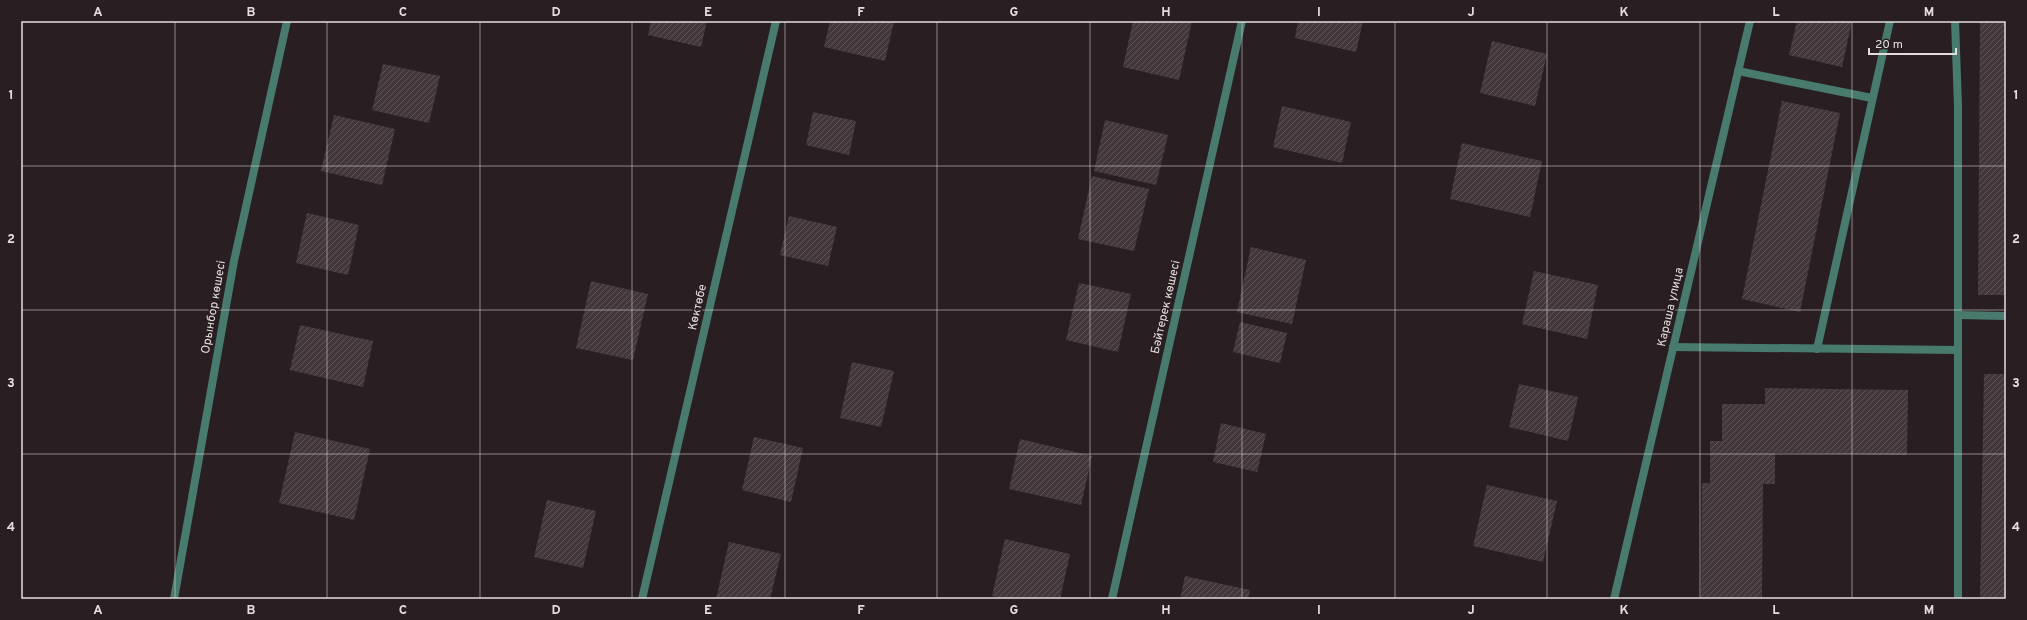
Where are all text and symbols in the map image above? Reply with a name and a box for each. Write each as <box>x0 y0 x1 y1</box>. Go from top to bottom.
text: A <box>93 5 103 21</box>
text: B <box>247 5 256 21</box>
text: C <box>399 5 407 21</box>
text: D <box>551 5 561 21</box>
text: E <box>704 5 712 21</box>
text: F <box>857 5 865 21</box>
text: G <box>1010 5 1019 21</box>
text: H <box>1161 5 1171 21</box>
text: I <box>1317 5 1321 21</box>
text: J <box>1467 5 1475 21</box>
text: K <box>1619 5 1629 21</box>
text: L <box>1772 5 1780 21</box>
text: M <box>1924 5 1934 21</box>
scale bar <box>1869 30 1956 56</box>
text: 20 m <box>1875 37 1903 53</box>
text: 1 <box>8 88 14 104</box>
text: 1 <box>2013 88 2019 104</box>
text: 2 <box>7 232 15 248</box>
text: 2 <box>2012 232 2020 248</box>
street label: Орынбор көшесі <box>198 259 230 355</box>
street label: Бәйтерек көшесі <box>1147 259 1185 356</box>
street label: Караша улица <box>1654 266 1688 348</box>
street label: Көктөбе <box>685 283 711 332</box>
text: 3 <box>7 376 15 392</box>
text: 3 <box>2012 376 2020 392</box>
text: 4 <box>7 520 15 536</box>
text: 4 <box>2012 520 2020 536</box>
text: A <box>93 603 103 619</box>
text: B <box>247 603 256 619</box>
text: C <box>399 603 407 619</box>
text: D <box>551 603 561 619</box>
text: E <box>704 603 712 619</box>
text: F <box>857 603 865 619</box>
text: G <box>1010 603 1019 619</box>
text: H <box>1161 603 1171 619</box>
text: I <box>1317 603 1321 619</box>
text: J <box>1467 603 1475 619</box>
text: K <box>1619 603 1629 619</box>
text: L <box>1772 603 1780 619</box>
text: M <box>1924 603 1934 619</box>

